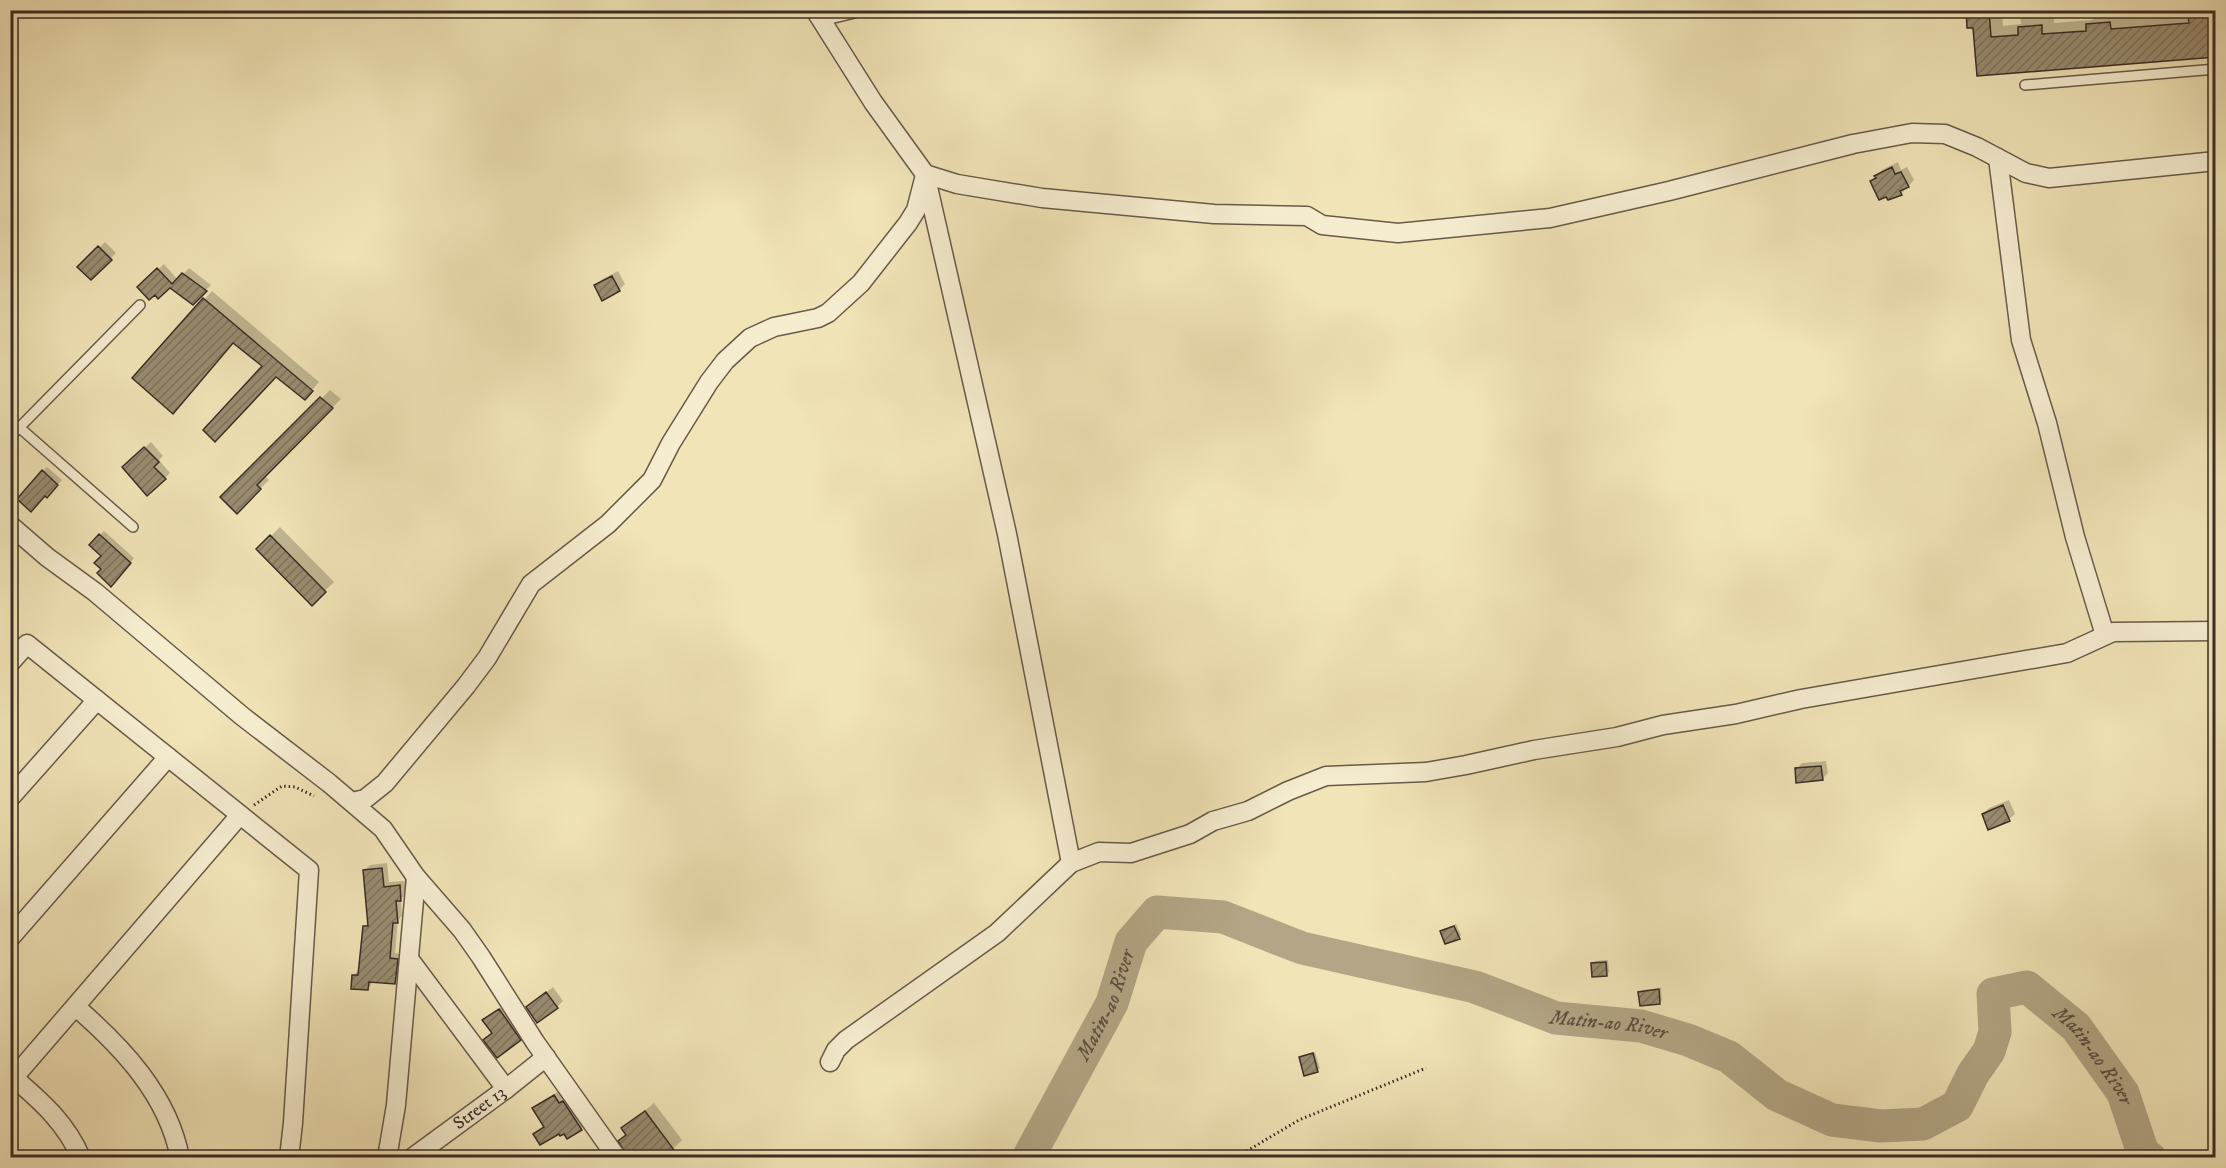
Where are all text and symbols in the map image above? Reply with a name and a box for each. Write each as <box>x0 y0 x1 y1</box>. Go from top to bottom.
water label: Matin-ao River <box>1070 945 1141 1067</box>
water label: Matin-ao River <box>2046 999 2139 1109</box>
water label: Matin-ao River <box>1547 1005 1672 1046</box>
street label: Street 13 <box>449 1082 510 1135</box>

